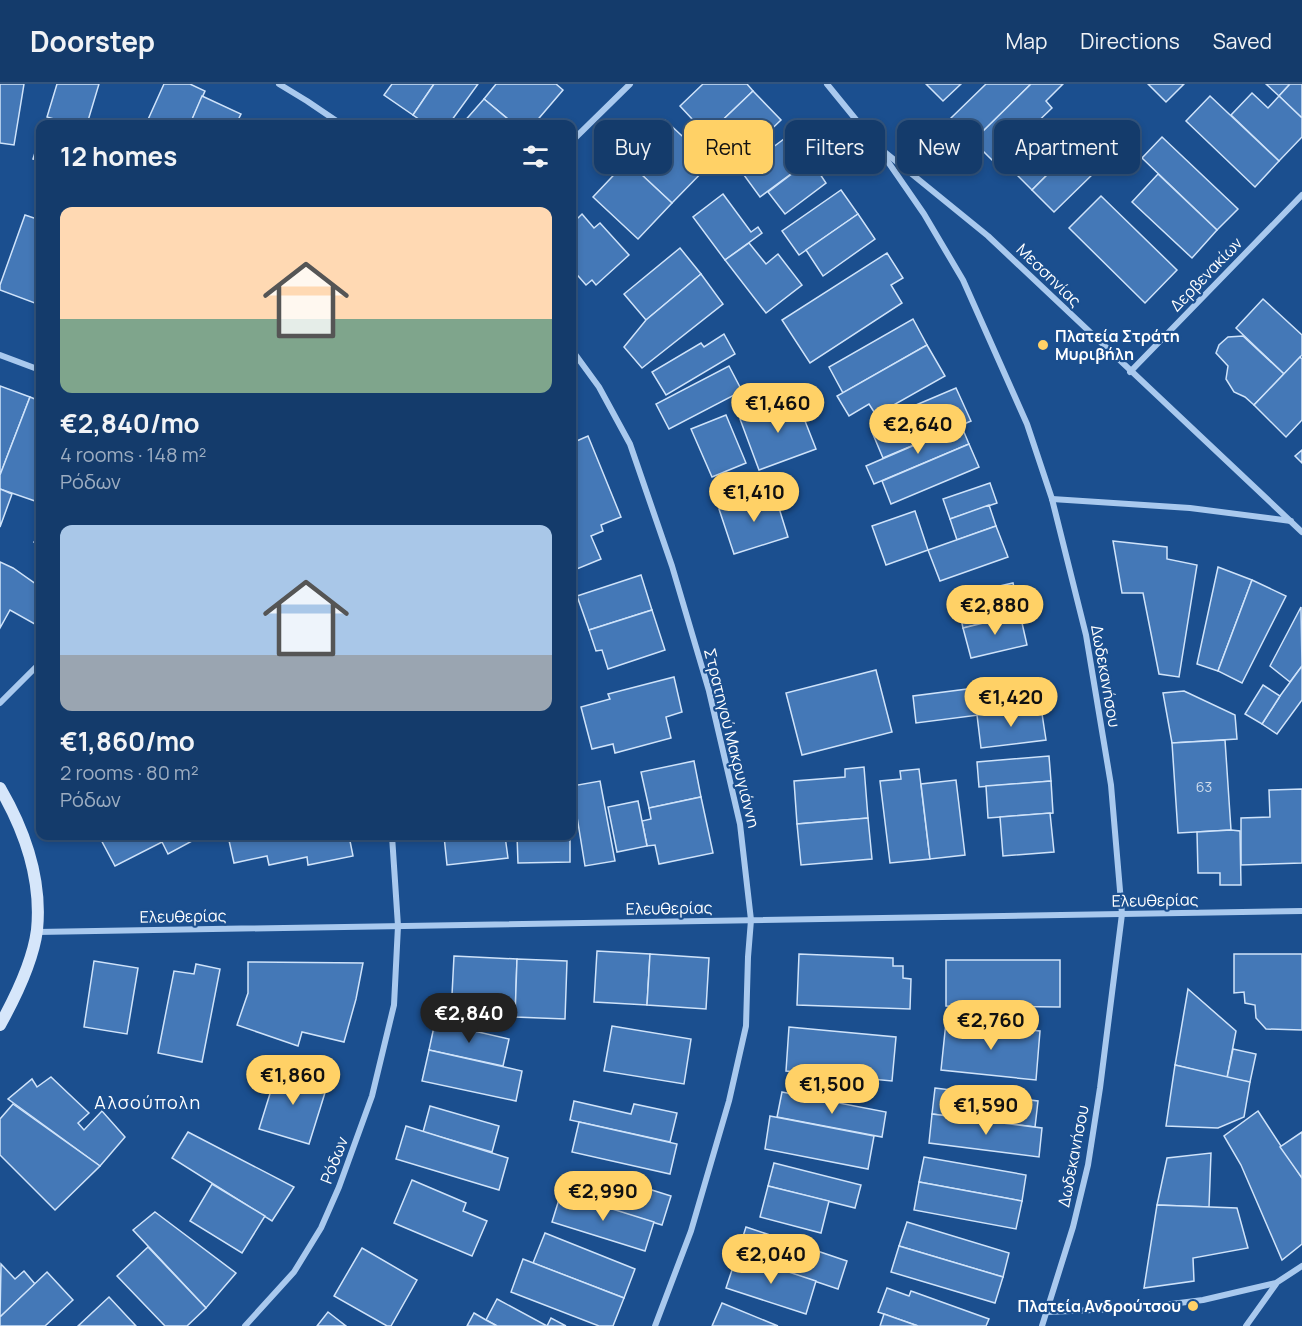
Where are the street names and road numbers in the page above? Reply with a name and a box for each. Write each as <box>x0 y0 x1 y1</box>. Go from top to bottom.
street label: Δερβενακίων <box>1165 232 1247 316</box>
street label: Μεσσηνίας <box>1012 238 1086 312</box>
street label: Δωδεκανήσου <box>1086 623 1126 729</box>
street label: Στρατηγού Μακρυγιάννη <box>699 646 765 830</box>
street label: Ελευθερίας <box>1111 888 1199 912</box>
street label: Ελευθερίας <box>625 896 713 920</box>
street label: Ελευθερίας <box>139 904 227 928</box>
street label: Δωδεκανήσου <box>1052 1103 1094 1209</box>
street label: Ρόδων <box>315 1133 353 1187</box>

